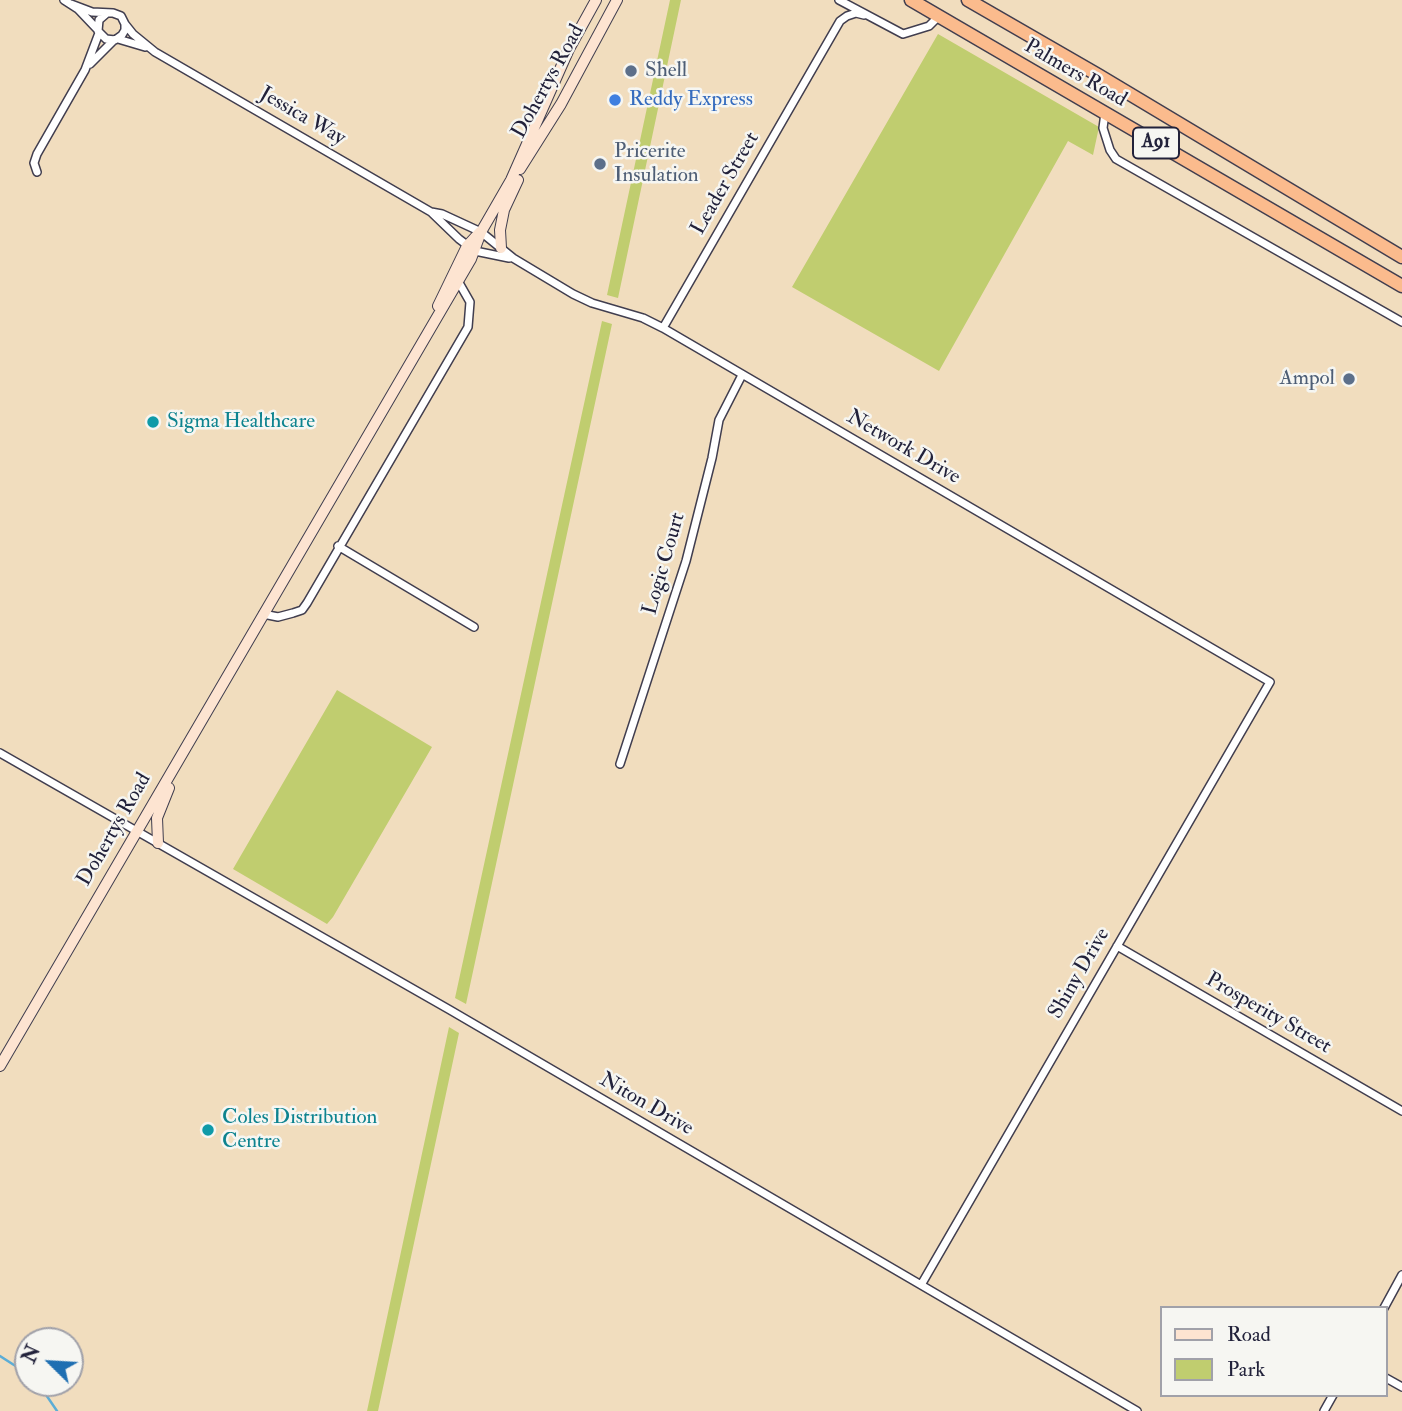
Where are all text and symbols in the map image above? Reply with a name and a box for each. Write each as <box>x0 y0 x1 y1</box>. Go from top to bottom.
street label: Dohertys Road <box>507 21 591 143</box>
street label: Palmers Road <box>1019 35 1131 113</box>
place label: Shell <box>645 58 687 84</box>
marker: Shell <box>623 63 639 79</box>
street label: Jessica Way <box>254 82 350 152</box>
place label: Reddy Express <box>629 87 753 113</box>
marker: Reddy Express <box>607 92 623 108</box>
road number: A91 <box>1133 127 1179 158</box>
street label: Leader Street <box>686 128 766 240</box>
place label: Pricerite Insulation <box>614 139 699 189</box>
marker: Pricerite Insulation <box>592 156 608 172</box>
place label: Ampol <box>1279 366 1335 392</box>
marker: Ampol <box>1341 371 1357 387</box>
street label: Network Drive <box>842 405 964 491</box>
place label: Sigma Healthcare <box>167 409 315 435</box>
marker: Sigma Healthcare <box>145 414 161 430</box>
street label: Logic Court <box>638 510 692 618</box>
street label: Dohertys Road <box>73 769 157 891</box>
street label: Shiny Drive <box>1044 924 1116 1024</box>
street label: Prosperity Street <box>1201 968 1335 1060</box>
street label: Niton Drive <box>595 1068 697 1142</box>
place label: Coles Distribution Centre <box>222 1105 377 1155</box>
marker: Coles Distribution Centre <box>200 1122 216 1138</box>
legend <box>1160 1306 1388 1397</box>
text: Road <box>1227 1321 1271 1348</box>
north arrow <box>14 1327 84 1397</box>
text: N <box>17 1342 46 1367</box>
text: Park <box>1227 1356 1265 1383</box>

